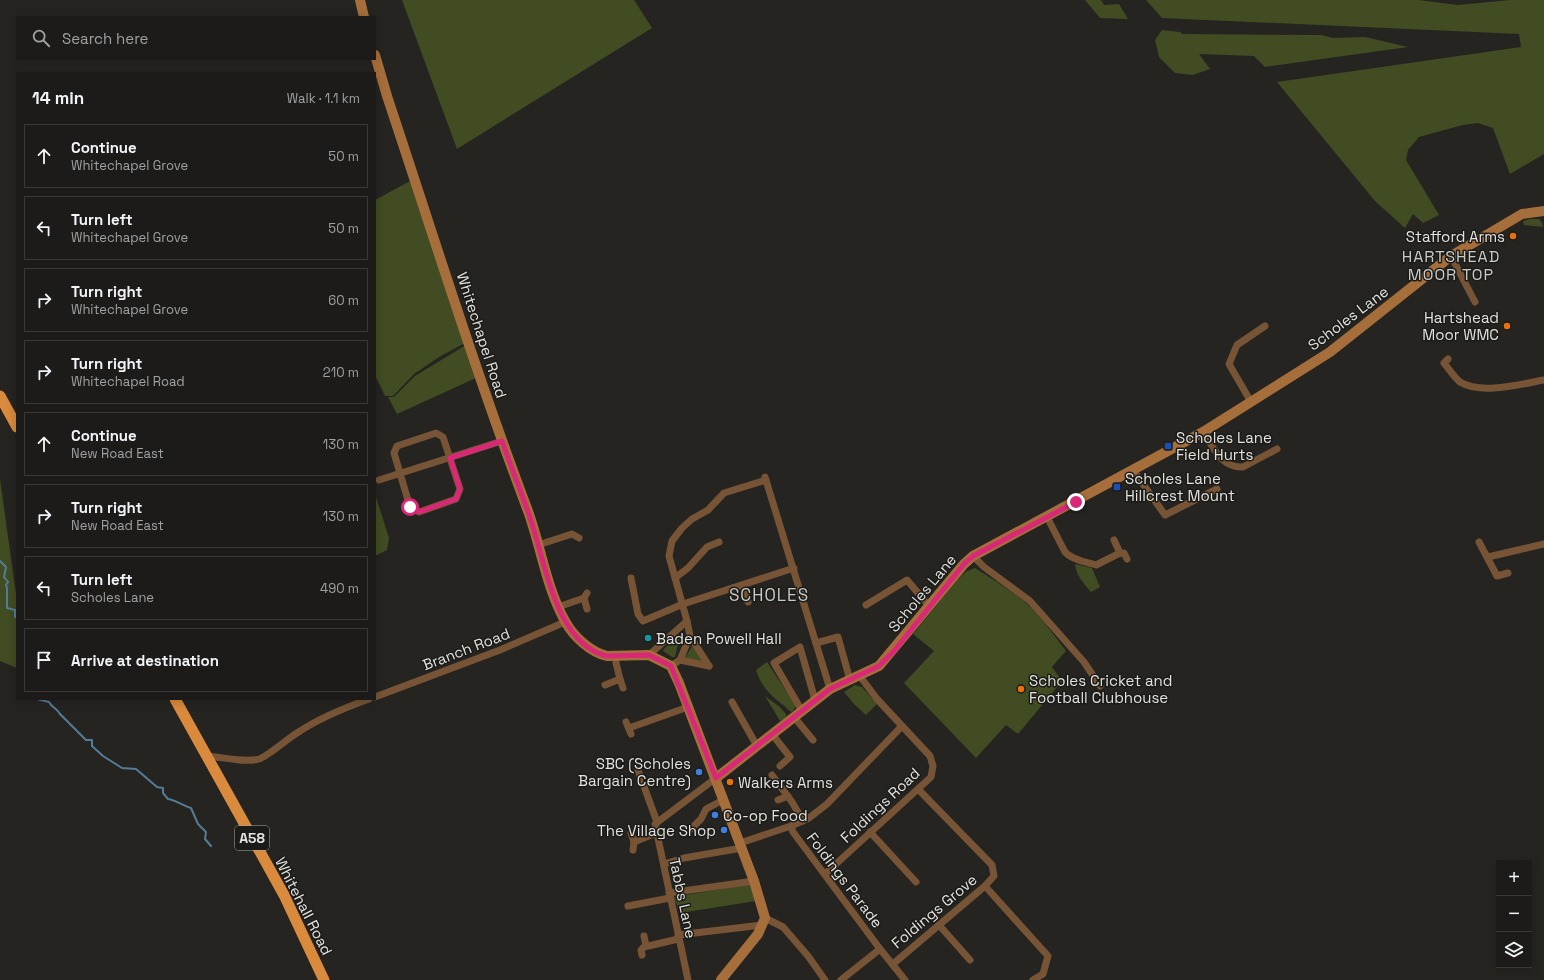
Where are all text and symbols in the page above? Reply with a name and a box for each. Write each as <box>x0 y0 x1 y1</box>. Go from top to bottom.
search box <box>16 16 376 60</box>
icon: search <box>30 27 52 49</box>
text: Search here <box>62 29 148 48</box>
text: 14 min <box>32 87 84 109</box>
text: Walk · 1.1 km <box>287 90 360 107</box>
text: Continue <box>71 138 137 157</box>
icon: ahead <box>33 145 55 167</box>
text: 50 m <box>328 148 359 165</box>
text: Whitechapel Grove <box>71 157 188 174</box>
text: Turn left <box>71 210 133 229</box>
icon: left <box>33 217 55 239</box>
text: 50 m <box>328 220 359 237</box>
place label: Stafford Arms <box>1406 227 1505 246</box>
text: Whitechapel Grove <box>71 229 188 246</box>
marker: Stafford Arms <box>1508 231 1518 241</box>
district label: HARTSHEAD MOOR TOP <box>1402 246 1500 285</box>
street label: Whitechapel Road <box>453 270 511 400</box>
text: Turn right <box>71 282 142 301</box>
street label: Scholes Lane <box>1304 282 1392 354</box>
icon: right <box>33 289 55 311</box>
text: 60 m <box>328 292 359 309</box>
text: Whitechapel Grove <box>71 301 188 318</box>
place label: Hartshead Moor WMC <box>1422 308 1499 344</box>
marker: Hartshead Moor WMC <box>1502 321 1512 331</box>
text: Turn right <box>71 354 142 373</box>
icon: right <box>33 361 55 383</box>
text: 210 m <box>323 364 359 381</box>
text: Whitechapel Road <box>71 373 185 390</box>
text: Continue <box>71 426 137 445</box>
place label: Scholes Lane Field Hurts <box>1176 428 1272 464</box>
icon: ahead <box>33 433 55 455</box>
text: 130 m <box>323 436 359 453</box>
marker: Scholes Lane Field Hurts <box>1163 441 1173 451</box>
text: New Road East <box>71 445 164 462</box>
place label: Scholes Lane Hillcrest Mount <box>1125 469 1235 505</box>
marker: Scholes Lane Hillcrest Mount <box>1112 482 1122 492</box>
route end <box>1067 493 1085 511</box>
text: Turn right <box>71 498 142 517</box>
route start <box>401 498 419 516</box>
icon: right <box>33 505 55 527</box>
text: 130 m <box>323 508 359 525</box>
text: New Road East <box>71 517 164 534</box>
street label: Scholes Lane <box>884 550 960 636</box>
text: Turn left <box>71 570 133 589</box>
icon: left <box>33 577 55 599</box>
text: 490 m <box>320 580 359 597</box>
district label: SCHOLES <box>729 584 809 606</box>
text: Scholes Lane <box>71 589 154 606</box>
street label: Branch Road <box>420 624 512 674</box>
place label: Baden Powell Hall <box>656 629 782 648</box>
marker: Baden Powell Hall <box>643 633 653 643</box>
icon: arrive <box>33 649 55 671</box>
text: Arrive at destination <box>71 651 219 670</box>
place label: Scholes Cricket and Football Clubhouse <box>1029 671 1172 707</box>
marker: Scholes Cricket and Football Clubhouse <box>1016 684 1026 694</box>
place label: SBC (Scholes Bargain Centre) <box>578 754 691 791</box>
street label: Foldings Road <box>836 763 924 847</box>
marker: SBC (Scholes Bargain Centre) <box>694 767 704 777</box>
place label: Walkers Arms <box>738 773 833 792</box>
marker: Walkers Arms <box>725 777 735 787</box>
place label: Co-op Food <box>723 806 808 825</box>
marker: Co-op Food <box>710 810 720 820</box>
place label: The Village Shop <box>597 821 716 840</box>
marker: The Village Shop <box>719 825 729 835</box>
road number: A58 <box>235 826 269 850</box>
street label: Foldings Parade <box>803 828 887 932</box>
street label: Whitehall Road <box>271 854 337 958</box>
street label: Tabbs Lane <box>665 856 701 940</box>
map controls <box>1496 860 1532 968</box>
button: + <box>1496 860 1532 896</box>
street label: Foldings Grove <box>887 870 981 952</box>
button: − <box>1496 896 1532 932</box>
button: layers <box>1496 932 1532 968</box>

